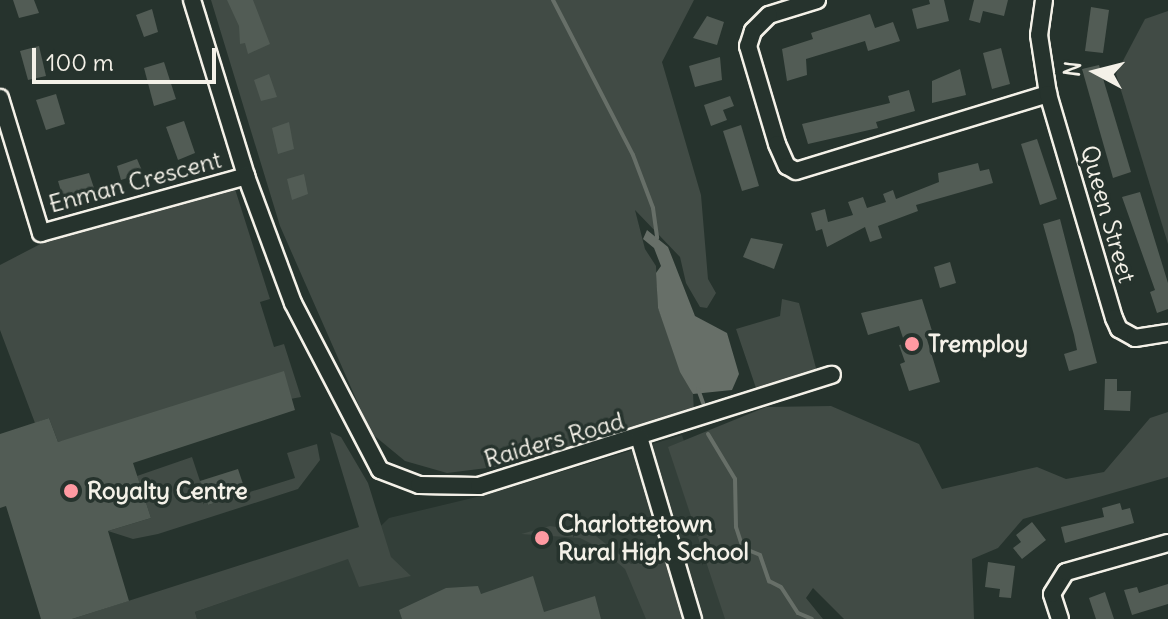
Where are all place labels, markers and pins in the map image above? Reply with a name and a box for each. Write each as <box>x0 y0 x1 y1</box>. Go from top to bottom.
place label: Tremploy <box>928 330 1028 358</box>
marker: Tremploy <box>903 335 921 353</box>
place label: Royalty Centre <box>87 477 248 505</box>
marker: Royalty Centre <box>62 482 80 500</box>
place label: Charlottetown Rural High School <box>558 510 749 566</box>
marker: Charlottetown Rural High School <box>533 529 551 547</box>

